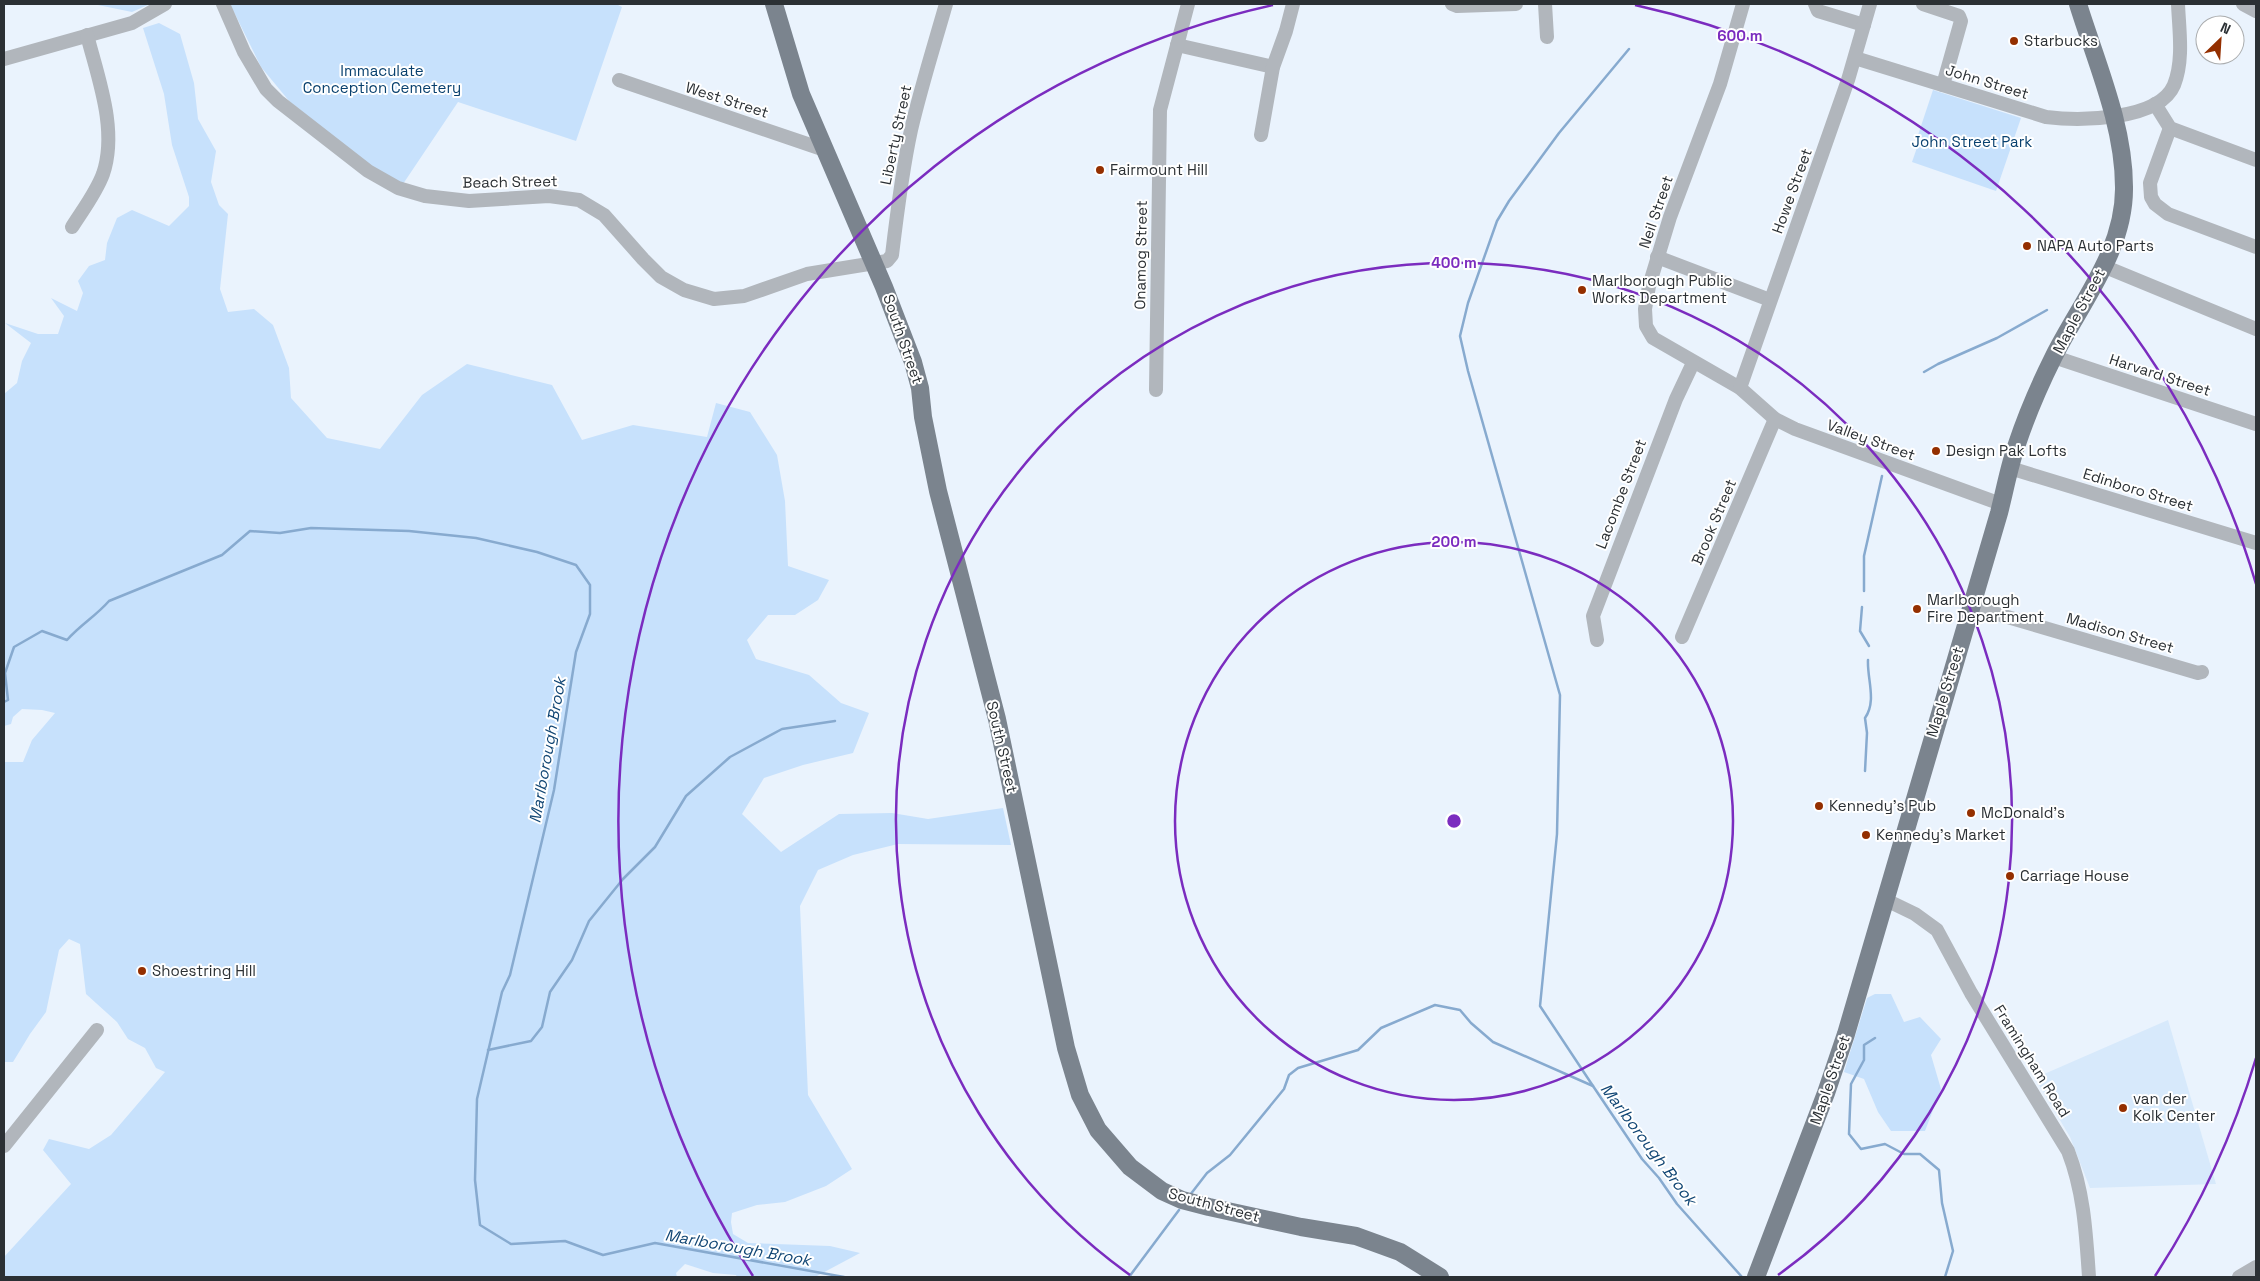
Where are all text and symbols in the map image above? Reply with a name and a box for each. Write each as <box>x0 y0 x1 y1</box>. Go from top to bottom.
north arrow <box>2195 15 2245 65</box>
text: N <box>2217 18 2234 38</box>
text: 600 m <box>1717 26 1763 45</box>
place label: Starbucks <box>2024 31 2098 50</box>
marker: Starbucks <box>2008 35 2020 47</box>
street label: John Street <box>1943 60 2031 103</box>
park label: Immaculate Conception Cemetery <box>303 61 461 97</box>
street label: West Street <box>683 77 771 122</box>
street label: Liberty Street <box>876 83 915 187</box>
park label: John Street Park <box>1912 132 2032 151</box>
street label: Howe Street <box>1767 145 1816 236</box>
place label: Fairmount Hill <box>1110 160 1208 179</box>
marker: Fairmount Hill <box>1094 164 1106 176</box>
street label: Beach Street <box>462 171 558 192</box>
street label: Neil Street <box>1634 173 1677 251</box>
street label: Onamog Street <box>1130 200 1151 310</box>
place label: NAPA Auto Parts <box>2037 236 2154 255</box>
marker: NAPA Auto Parts <box>2021 240 2033 252</box>
text: 400 m <box>1431 253 1477 272</box>
street label: Maple Street <box>2048 265 2109 357</box>
place label: Marlborough Public Works Department <box>1592 271 1733 307</box>
marker: Marlborough Public Works Department <box>1576 284 1588 296</box>
street label: South Street <box>879 292 928 386</box>
street label: Harvard Street <box>2107 349 2213 400</box>
street label: Valley Street <box>1824 415 1918 464</box>
street label: Lacombe Street <box>1591 436 1650 551</box>
place label: Design Pak Lofts <box>1946 441 2067 460</box>
marker: Design Pak Lofts <box>1930 445 1942 457</box>
street label: Edinboro Street <box>2081 464 2196 515</box>
street label: Brook Street <box>1687 476 1740 568</box>
text: 200 m <box>1432 532 1476 551</box>
place label: Marlborough Fire Department <box>1927 590 2044 626</box>
marker: Marlborough Fire Department <box>1911 603 1923 615</box>
street label: Madison Street <box>2064 608 2176 657</box>
street label: Maple Street <box>1922 644 1967 739</box>
water label: Marlborough Brook <box>524 673 571 825</box>
street label: South Street <box>983 699 1022 795</box>
place label: Kennedy's Pub <box>1829 796 1936 815</box>
marker: Kennedy's Pub <box>1813 800 1825 812</box>
place label: McDonald's <box>1981 803 2065 822</box>
marker: McDonald's <box>1965 807 1977 819</box>
centre of rings <box>1445 812 1463 830</box>
place label: Kennedy's Market <box>1876 825 2006 844</box>
marker: Kennedy's Market <box>1860 829 1872 841</box>
place label: Carriage House <box>2020 866 2129 885</box>
marker: Carriage House <box>2004 870 2016 882</box>
place label: Shoestring Hill <box>152 961 256 980</box>
marker: Shoestring Hill <box>136 965 148 977</box>
street label: Framingham Road <box>1990 1001 2075 1120</box>
street label: Maple Street <box>1805 1032 1854 1127</box>
water label: Marlborough Brook <box>1596 1079 1703 1211</box>
place label: van der Kolk Center <box>2133 1089 2216 1125</box>
marker: van der Kolk Center <box>2117 1102 2129 1114</box>
street label: South Street <box>1167 1183 1262 1226</box>
water label: Marlborough Brook <box>663 1224 815 1271</box>

